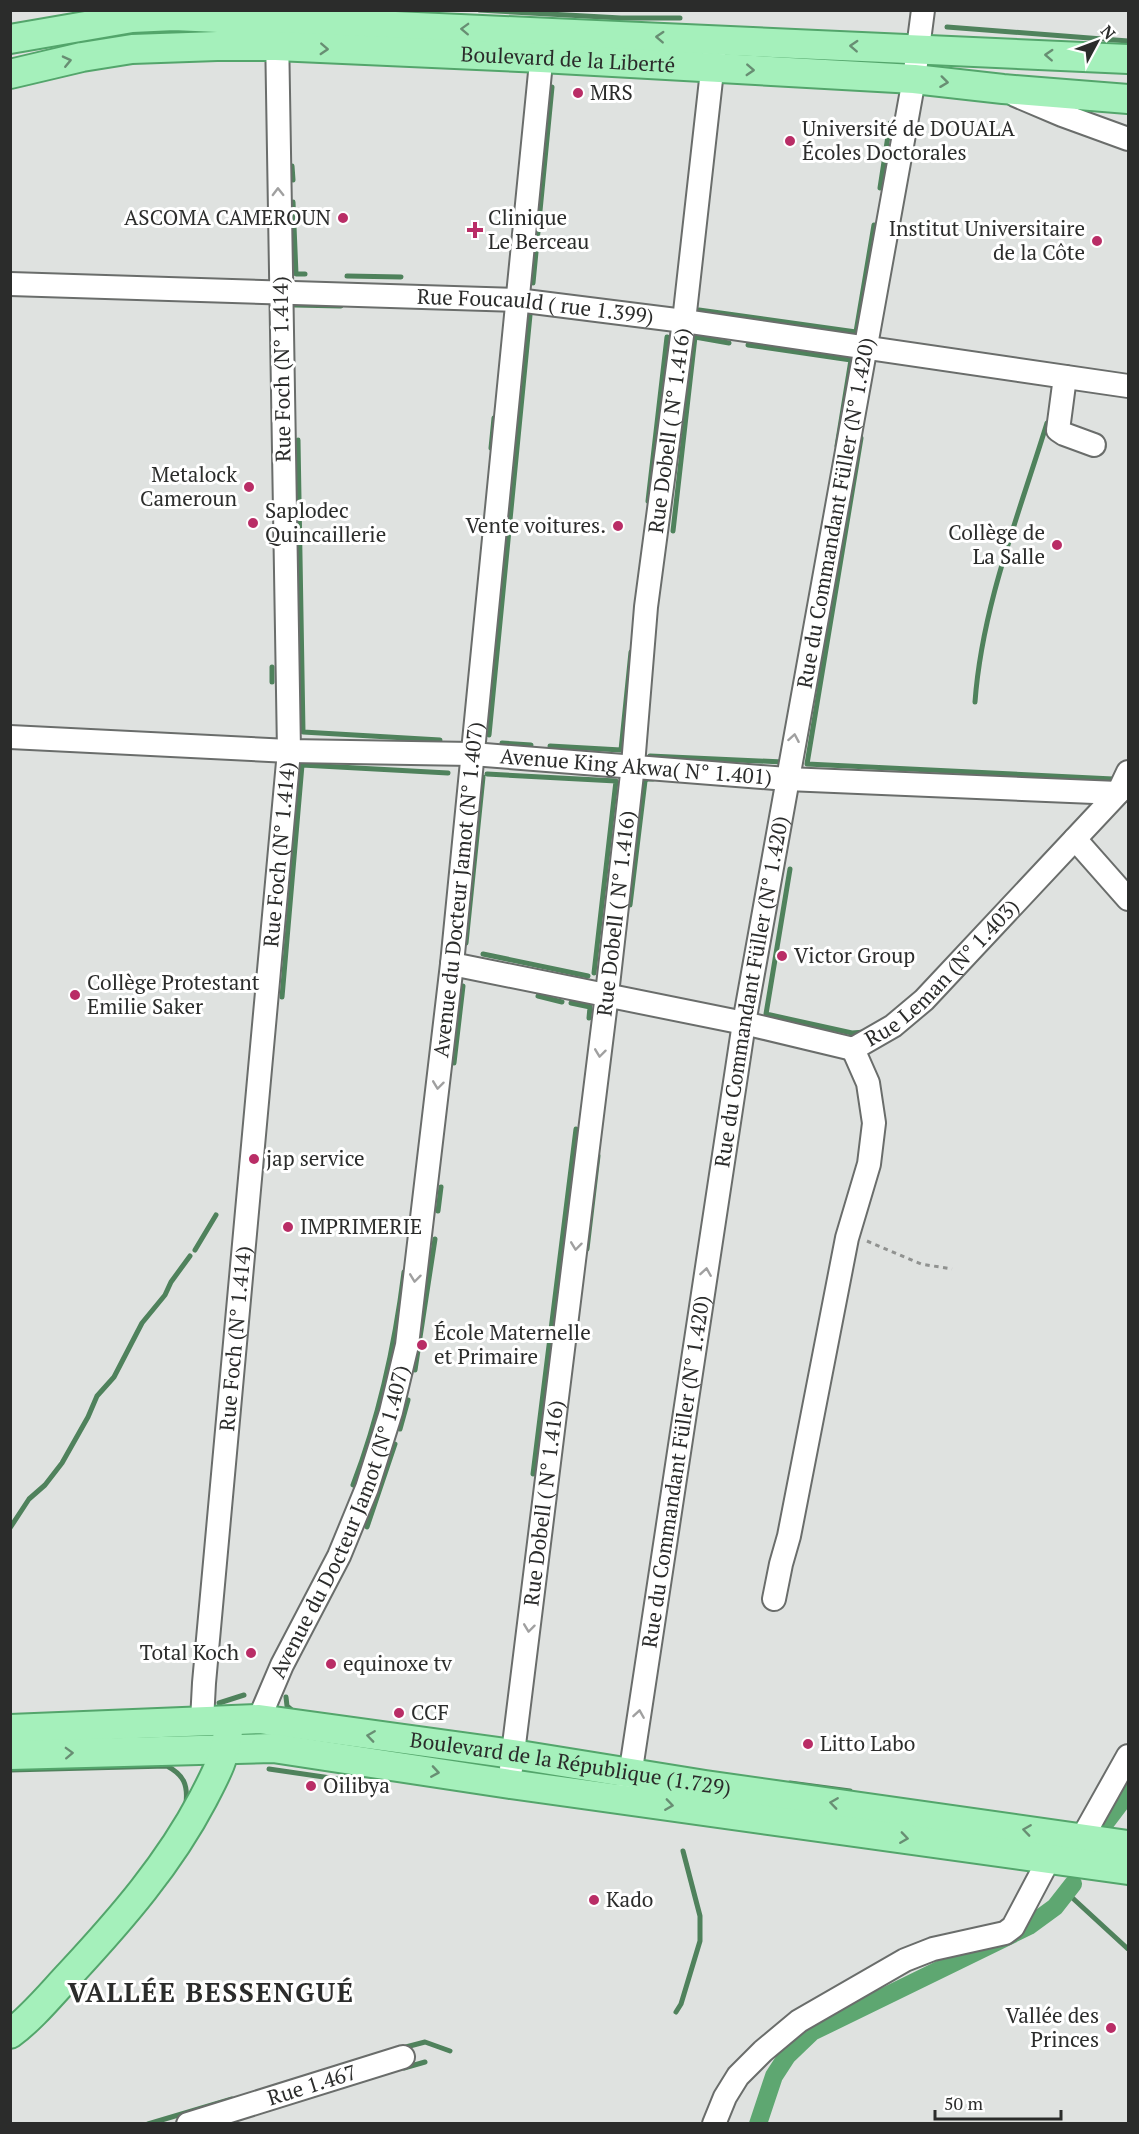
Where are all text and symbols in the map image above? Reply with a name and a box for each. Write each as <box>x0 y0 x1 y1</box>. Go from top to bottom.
north arrow <box>1067 12 1127 72</box>
text: N <box>1096 20 1121 44</box>
one-way arrow <box>460 23 469 36</box>
one-way arrow <box>655 31 664 44</box>
street label: Boulevard de la Liberté <box>460 39 676 79</box>
one-way arrow <box>850 39 859 52</box>
one-way arrow <box>320 42 329 55</box>
one-way arrow <box>1045 49 1054 62</box>
one-way arrow <box>62 55 72 68</box>
one-way arrow <box>745 63 754 76</box>
one-way arrow <box>940 76 949 88</box>
place label: MRS <box>590 78 633 106</box>
marker: MRS <box>571 86 585 100</box>
place label: Université de DOUALA Écoles Doctorales <box>802 114 1015 166</box>
marker: Université de DOUALA Écoles Doctorales <box>783 134 797 148</box>
one-way arrow <box>272 187 284 196</box>
place label: ASCOMA CAMEROUN <box>124 203 331 231</box>
place label: Clinique Le Berceau <box>488 203 589 255</box>
marker: ASCOMA CAMEROUN <box>336 211 350 225</box>
place label: Institut Universitaire de la Côte <box>889 214 1085 266</box>
marker: Clinique Le Berceau <box>466 221 484 239</box>
marker: Institut Universitaire de la Côte <box>1090 234 1104 248</box>
street label: Rue Foch (N° 1.414) <box>265 276 297 462</box>
street label: Rue Foucauld ( rue 1.399) <box>416 282 655 330</box>
street label: Rue Dobell ( N° 1.416) <box>641 326 696 535</box>
street label: Rue du Commandant Füller (N° 1.420) <box>790 335 880 690</box>
place label: Metalock Cameroun <box>140 460 238 512</box>
marker: Metalock Cameroun <box>242 480 256 494</box>
place label: Saplodec Quincaillerie <box>265 496 386 548</box>
place label: Vente voitures. <box>465 511 606 539</box>
marker: Saplodec Quincaillerie <box>246 516 260 530</box>
place label: Collège de La Salle <box>948 518 1045 570</box>
marker: Vente voitures. <box>611 519 625 533</box>
marker: Collège de La Salle <box>1050 538 1064 552</box>
street label: Avenue du Docteur Jamot (N° 1.407) <box>426 721 489 1059</box>
one-way arrow <box>788 733 800 743</box>
street label: Avenue King Akwa( N° 1.401) <box>499 741 773 791</box>
street label: Rue Foch (N° 1.414) <box>256 761 301 948</box>
street label: Rue Dobell ( N° 1.416) <box>589 809 641 1018</box>
street label: Rue du Commandant Füller (N° 1.420) <box>707 813 794 1169</box>
street label: Rue Leman (N° 1.403) <box>859 892 1025 1052</box>
place label: Victor Group <box>794 941 915 969</box>
marker: Victor Group <box>775 949 789 963</box>
place label: Collège Protestant Emilie Saker <box>87 968 260 1020</box>
marker: Collège Protestant Emilie Saker <box>68 988 82 1002</box>
one-way arrow <box>594 1048 606 1057</box>
one-way arrow <box>432 1080 445 1089</box>
place label: jap service <box>266 1144 365 1172</box>
marker: jap service <box>247 1152 261 1166</box>
place label: IMPRIMERIE <box>300 1212 422 1240</box>
marker: IMPRIMERIE <box>281 1220 295 1234</box>
one-way arrow <box>570 1242 582 1251</box>
street label: Rue Foch (N° 1.414) <box>212 1245 257 1432</box>
one-way arrow <box>700 1268 712 1277</box>
one-way arrow <box>409 1274 422 1283</box>
street label: Rue du Commandant Füller (N° 1.420) <box>635 1293 716 1650</box>
place label: École Maternelle et Primaire <box>434 1318 591 1370</box>
marker: École Maternelle et Primaire <box>415 1338 429 1352</box>
street label: Avenue du Docteur Jamot (N° 1.407) <box>263 1362 415 1682</box>
street label: Rue Dobell ( N° 1.416) <box>516 1398 570 1607</box>
one-way arrow <box>523 1623 535 1632</box>
place label: Total Koch <box>140 1638 239 1666</box>
marker: Total Koch <box>244 1646 258 1660</box>
place label: equinoxe tv <box>343 1649 452 1677</box>
marker: equinoxe tv <box>324 1657 338 1671</box>
place label: CCF <box>411 1698 449 1726</box>
marker: CCF <box>392 1706 406 1720</box>
one-way arrow <box>632 1710 644 1719</box>
street label: Boulevard de la République (1.729) <box>408 1725 733 1802</box>
place label: Litto Labo <box>820 1729 915 1757</box>
one-way arrow <box>366 1730 375 1742</box>
marker: Litto Labo <box>801 1737 815 1751</box>
one-way arrow <box>64 1747 73 1760</box>
one-way arrow <box>430 1766 439 1778</box>
place label: Oilibya <box>323 1771 390 1799</box>
marker: Oilibya <box>304 1779 318 1793</box>
one-way arrow <box>829 1797 838 1809</box>
one-way arrow <box>665 1798 674 1810</box>
one-way arrow <box>1022 1824 1031 1836</box>
one-way arrow <box>899 1832 909 1844</box>
place label: Kado <box>606 1885 653 1913</box>
marker: Kado <box>587 1893 601 1907</box>
district label: VALLÉE BESSENGUÉ <box>68 1974 354 2010</box>
place label: Vallée des Princes <box>1006 2001 1099 2053</box>
marker: Vallée des Princes <box>1104 2021 1118 2035</box>
street label: Rue 1.467 <box>264 2057 360 2111</box>
scale bar <box>935 2083 1061 2121</box>
text: 50 m <box>944 2091 984 2115</box>

